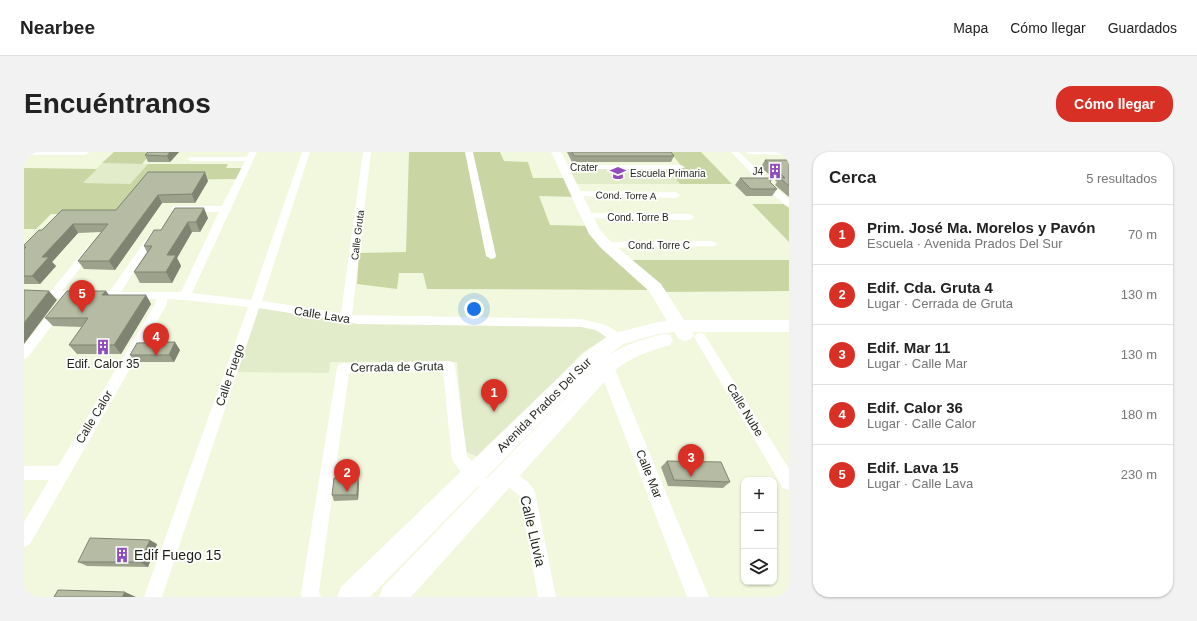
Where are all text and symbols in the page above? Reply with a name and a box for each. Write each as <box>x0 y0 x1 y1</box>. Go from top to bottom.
text: Nearbee <box>20 17 95 38</box>
text: Mapa <box>953 20 988 36</box>
text: Cómo llegar <box>1010 20 1086 36</box>
text: Guardados <box>1108 20 1177 36</box>
button: Cómo llegar <box>1056 86 1173 122</box>
text: Encuéntranos <box>24 88 211 119</box>
street label: Crater <box>570 162 599 173</box>
building icon: J4 <box>766 162 784 180</box>
school or university icon: Escuela Primaria <box>609 164 627 182</box>
place label: J4 <box>752 166 763 177</box>
place label: Escuela Primaria <box>630 168 706 179</box>
text: Cerca <box>829 168 876 187</box>
text: 5 resultados <box>1086 171 1157 186</box>
street label: Cond. Torre A <box>595 189 657 202</box>
street label: Calle Gruta <box>349 209 366 261</box>
street label: Cond. Torre B <box>607 212 669 223</box>
text: Prim. José Ma. Morelos y Pavón <box>867 219 1095 236</box>
text: 1 <box>838 227 846 242</box>
text: 70 m <box>1128 227 1157 242</box>
text: Escuela · Avenida Prados Del Sur <box>867 236 1063 251</box>
street label: Cond. Torre C <box>628 240 690 251</box>
text: Edif. Cda. Gruta 4 <box>867 279 993 296</box>
pin: 5 <box>69 280 95 313</box>
text: 2 <box>838 287 846 302</box>
text: 130 m <box>1121 287 1157 302</box>
text: Lugar · Cerrada de Gruta <box>867 296 1013 311</box>
your location <box>464 299 484 319</box>
street label: Calle Lava <box>293 304 351 326</box>
pin: 4 <box>143 323 169 356</box>
building icon: Edif. Calor 35 <box>94 338 112 356</box>
text: Edif. Mar 11 <box>867 339 950 356</box>
street label: Calle Fuego <box>213 342 247 408</box>
text: 3 <box>838 347 846 362</box>
text: 130 m <box>1121 347 1157 362</box>
street label: Avenida Prados Del Sur <box>494 355 594 455</box>
text: Lugar · Calle Mar <box>867 356 967 371</box>
place label: Edif. Calor 35 <box>67 357 140 371</box>
street label: Cerrada de Gruta <box>350 359 444 375</box>
pin: 1 <box>481 379 507 412</box>
street label: Calle Nube <box>724 381 766 439</box>
street label: Calle Calor <box>73 388 115 446</box>
text: Edif. Calor 36 <box>867 399 963 416</box>
text: 4 <box>838 407 846 422</box>
text: 180 m <box>1121 407 1157 422</box>
text: Lugar · Calle Calor <box>867 416 976 431</box>
pin: 3 <box>678 444 704 477</box>
street label: Calle Mar <box>633 448 665 500</box>
pin: 2 <box>334 459 360 492</box>
text: Edif. Lava 15 <box>867 459 959 476</box>
text: 5 <box>838 467 846 482</box>
text: 230 m <box>1121 467 1157 482</box>
text: Lugar · Calle Lava <box>867 476 973 491</box>
map controls <box>741 477 777 585</box>
button: + <box>741 477 777 513</box>
street label: Calle Lluvia <box>517 494 549 568</box>
button: − <box>741 513 777 549</box>
building icon: Edif Fuego 15 <box>113 546 131 564</box>
place label: Edif Fuego 15 <box>134 547 221 563</box>
button: layers <box>741 549 777 585</box>

